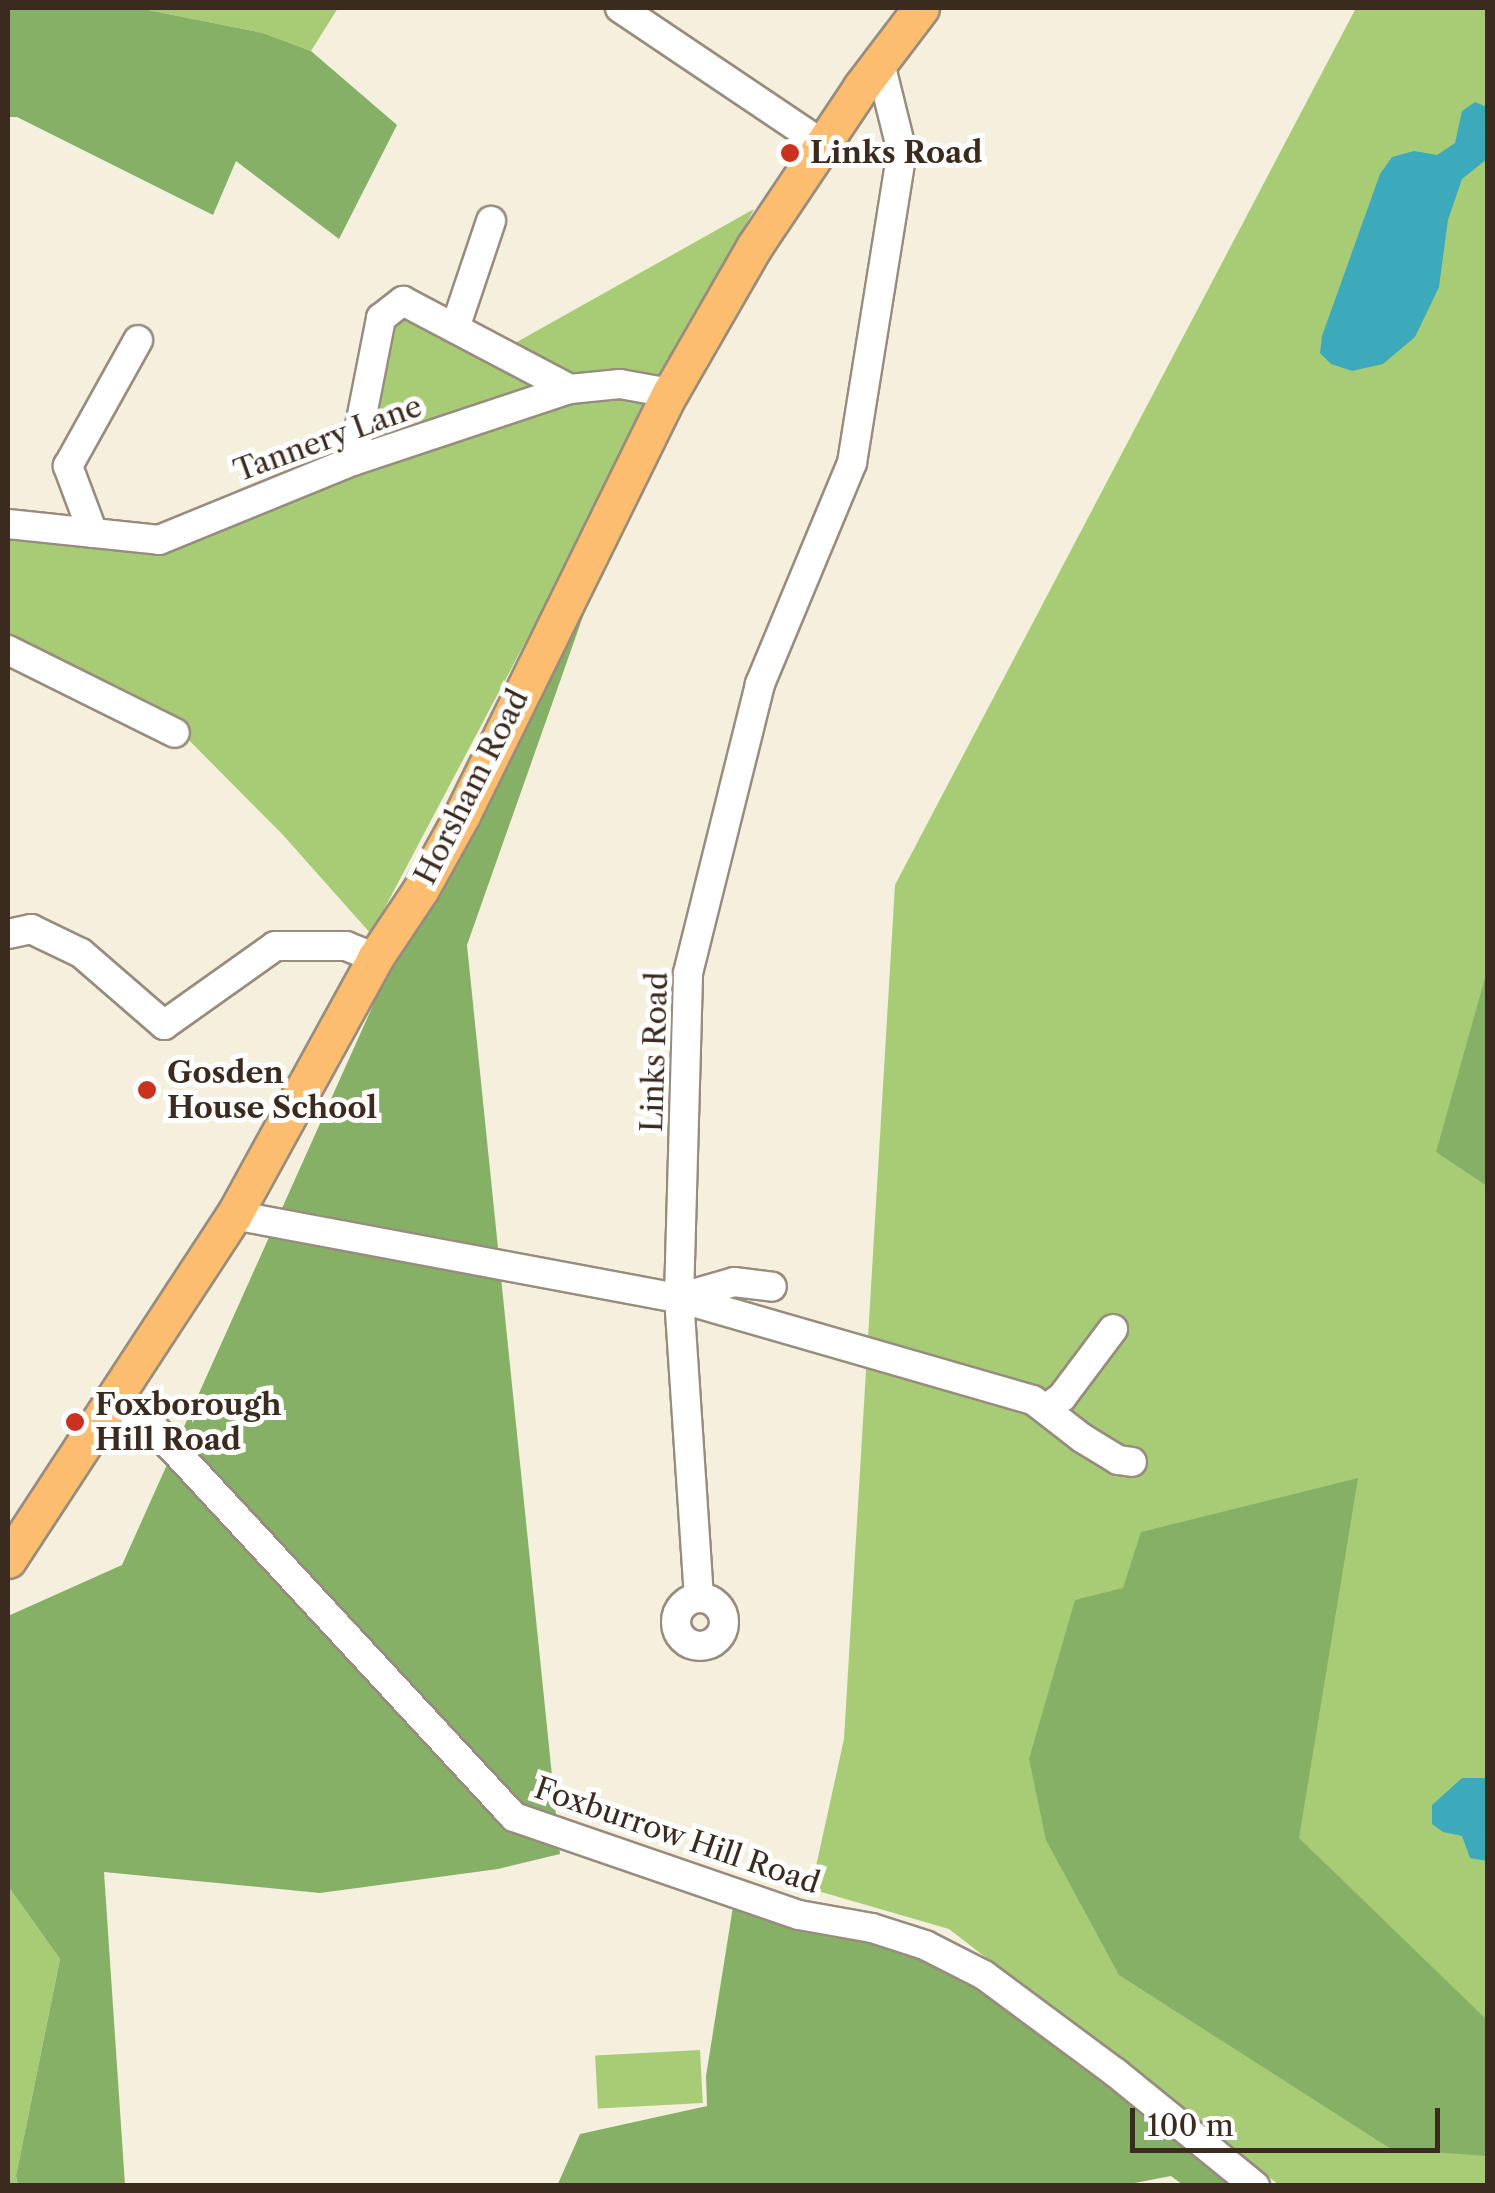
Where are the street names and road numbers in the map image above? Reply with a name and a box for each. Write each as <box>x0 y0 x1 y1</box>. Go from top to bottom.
street label: Tannery Lane <box>229 388 427 490</box>
street label: Horsham Road <box>407 684 537 890</box>
street label: Links Road <box>634 971 676 1133</box>
street label: Foxburrow Hill Road <box>529 1770 825 1902</box>

